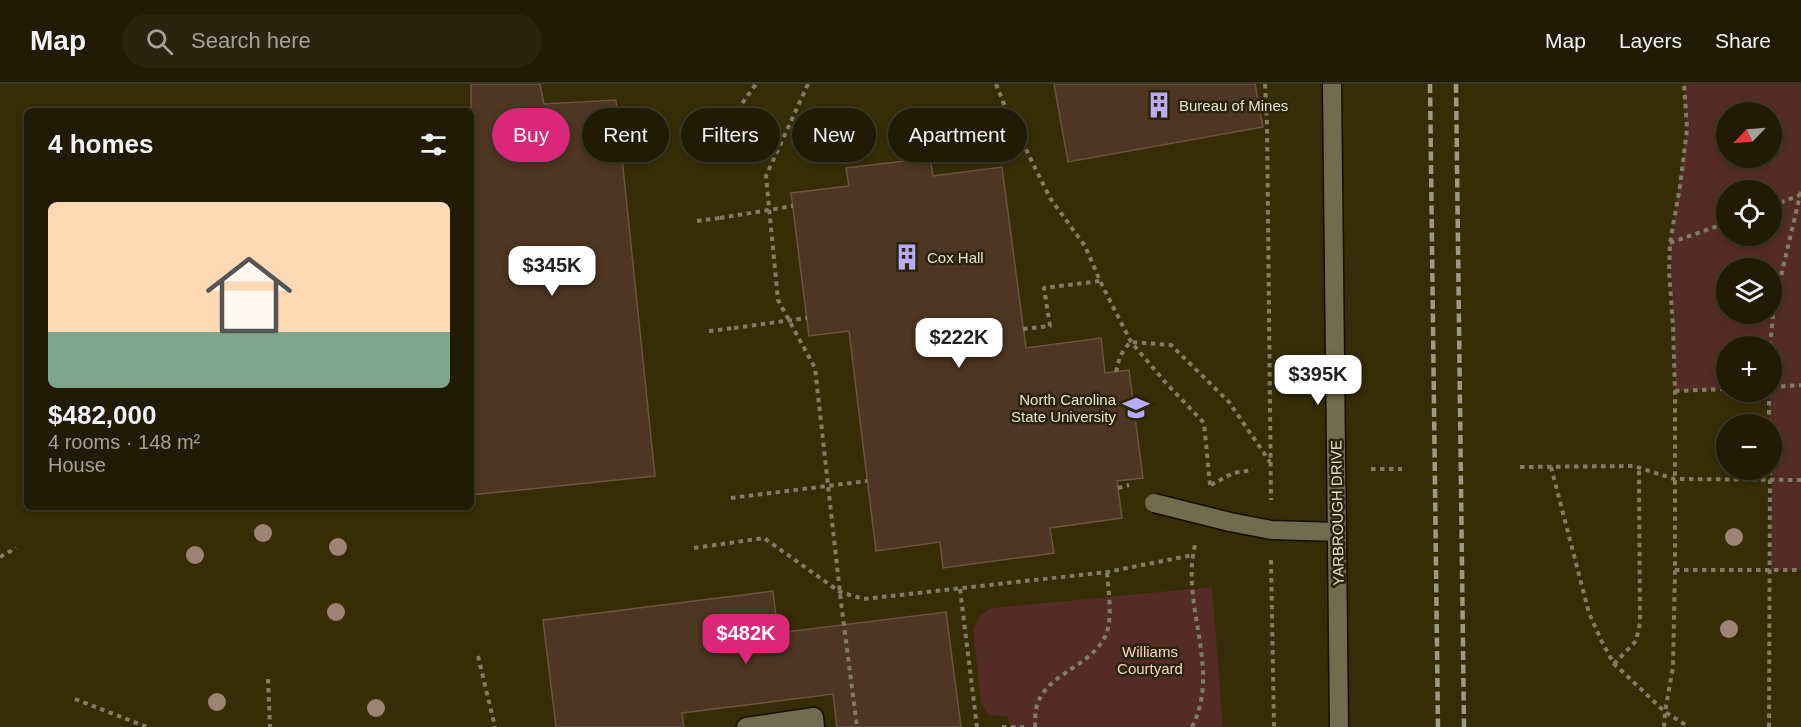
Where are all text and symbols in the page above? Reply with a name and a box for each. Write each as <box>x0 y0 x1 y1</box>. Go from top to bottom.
search box <box>122 14 542 68</box>
text: Map <box>30 25 86 56</box>
icon: search <box>143 25 176 58</box>
text: Search here <box>191 28 311 53</box>
text: Map <box>1545 29 1586 52</box>
text: Layers <box>1619 29 1682 52</box>
text: Share <box>1715 29 1771 52</box>
building icon: Bureau of Mines <box>1144 90 1174 120</box>
place label: Bureau of Mines <box>1179 97 1288 114</box>
north arrow <box>1716 102 1782 168</box>
map controls <box>1716 102 1782 480</box>
chip: Buy <box>492 108 570 162</box>
chip: Rent <box>582 108 669 162</box>
chip: Filters <box>681 108 780 162</box>
chip: New <box>792 108 876 162</box>
chip: Apartment <box>888 108 1027 162</box>
icon: filters <box>417 128 450 161</box>
text: 4 homes <box>48 129 154 159</box>
button: locate <box>1716 180 1782 246</box>
icon: home <box>195 241 303 349</box>
building icon: Cox Hall <box>892 242 922 272</box>
pin: $345K <box>510 246 594 297</box>
place label: Cox Hall <box>927 249 984 266</box>
text: $345K <box>523 254 581 276</box>
button: layers <box>1716 258 1782 324</box>
pin: $222K <box>917 318 1001 369</box>
text: $222K <box>930 326 988 348</box>
button: + <box>1716 336 1782 402</box>
pin: $395K <box>1276 355 1360 406</box>
text: $395K <box>1289 363 1347 385</box>
place label: North Carolina State University <box>1011 391 1117 425</box>
school or university icon: North Carolina State University <box>1121 393 1151 423</box>
text: $482,000 <box>48 400 156 430</box>
button: − <box>1716 414 1782 480</box>
text: 4 rooms · 148 m² <box>48 431 200 453</box>
street label: YARBROUGH DRIVE <box>1327 440 1347 586</box>
text: House <box>48 454 106 476</box>
pin: $482K <box>704 614 788 665</box>
text: $482K <box>717 622 775 644</box>
park label: Williams Courtyard <box>1117 643 1183 677</box>

